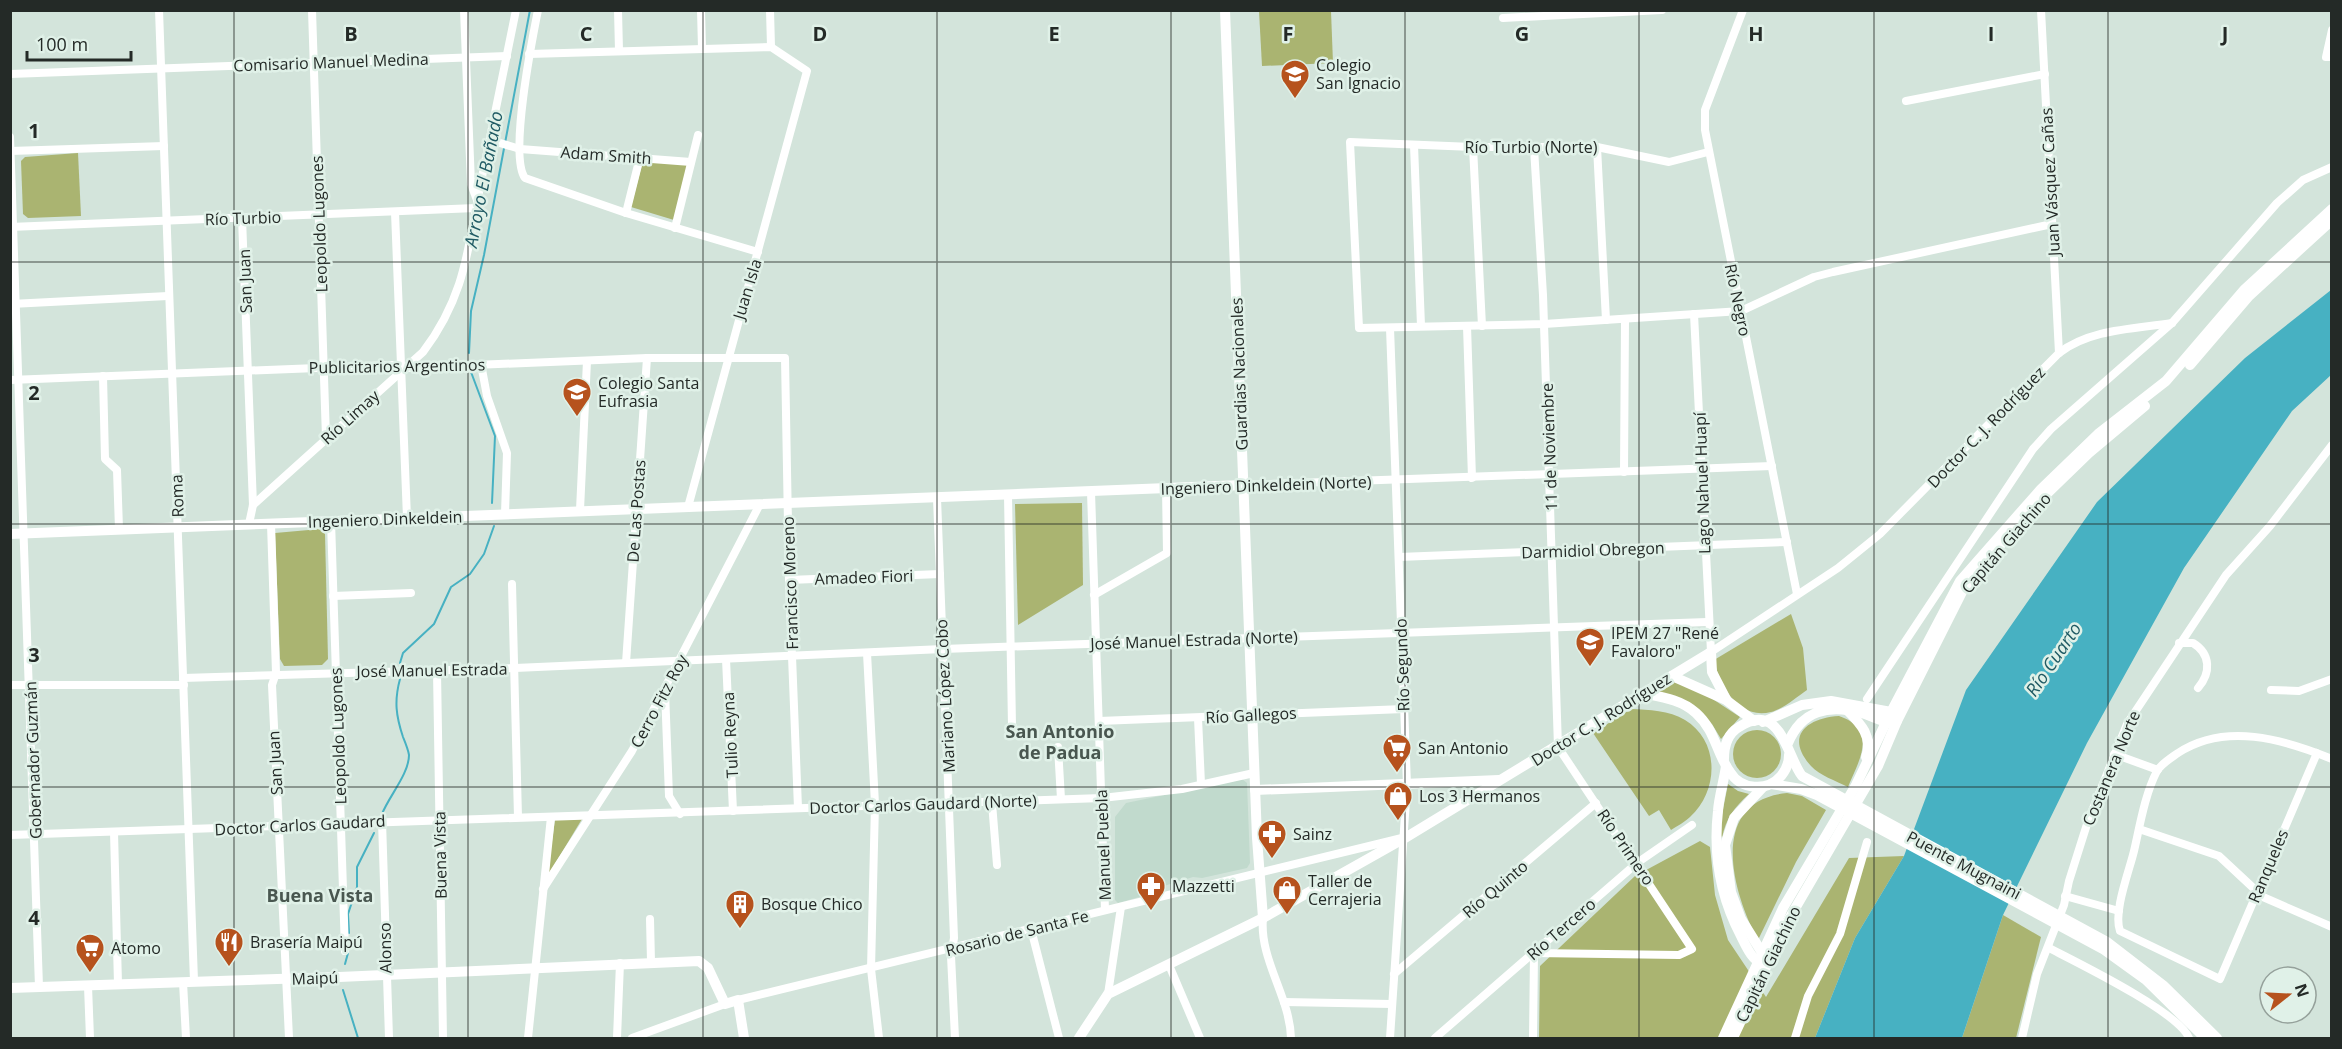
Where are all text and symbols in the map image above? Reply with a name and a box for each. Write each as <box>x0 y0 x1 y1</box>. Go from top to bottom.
text: B <box>344 20 358 47</box>
text: C <box>580 20 593 47</box>
text: D <box>813 20 827 47</box>
text: E <box>1048 20 1060 47</box>
text: F <box>1283 20 1293 47</box>
text: G <box>1515 20 1529 47</box>
text: H <box>1748 20 1764 47</box>
text: I <box>1988 20 1994 47</box>
text: J <box>2220 20 2228 47</box>
scale bar <box>27 24 130 62</box>
text: 100 m <box>36 32 88 56</box>
street label: Comisario Manuel Medina <box>233 48 429 76</box>
place label: Colegio San Ignacio <box>1316 54 1401 94</box>
school or university icon: Colegio San Ignacio <box>1279 58 1311 100</box>
street label: Juan Vásquez Cañas <box>2035 107 2065 259</box>
water label: Arroyo El Bañado <box>458 109 508 251</box>
text: 1 <box>28 117 40 144</box>
street label: Río Turbio (Norte) <box>1465 136 1598 158</box>
street label: Adam Smith <box>560 141 652 169</box>
street label: Leopoldo Lugones <box>306 155 332 293</box>
street label: Río Turbio <box>204 206 282 230</box>
street label: San Juan <box>233 248 257 314</box>
street label: Juan Isla <box>727 256 767 324</box>
street label: Río Negro <box>1720 262 1756 338</box>
street label: Guardias Nacionales <box>1225 297 1253 451</box>
street label: Publicitarios Argentinos <box>309 353 485 379</box>
street label: Doctor C. J. Rodríguez <box>1922 361 2050 493</box>
place label: Colegio Santa Eufrasia <box>598 372 699 412</box>
school or university icon: Colegio Santa Eufrasia <box>561 376 593 418</box>
text: 2 <box>28 379 40 406</box>
street label: 11 de Noviembre <box>1536 383 1562 511</box>
street label: Río Limay <box>316 384 385 449</box>
street label: Lago Nahuel Huapí <box>1688 411 1715 554</box>
street label: De Las Postas <box>621 459 651 563</box>
street label: Ingeniero Dinkeldein (Norte) <box>1160 470 1372 500</box>
street label: Roma <box>165 474 189 518</box>
street label: Capitán Giachino <box>1956 488 2056 598</box>
street label: Ingeniero Dinkeldein <box>307 505 463 533</box>
street label: Francisco Moreno <box>777 516 803 650</box>
street label: Darmidiol Obregon <box>1521 537 1665 563</box>
street label: Amadeo Fiori <box>814 564 914 590</box>
water label: Río Cuarto <box>2020 617 2086 701</box>
street label: Río Segundo <box>1389 618 1415 712</box>
street label: Mariano López Cobo <box>930 619 960 773</box>
place label: IPEM 27 "René Favaloro" <box>1611 622 1719 662</box>
street label: José Manuel Estrada (Norte) <box>1088 625 1298 655</box>
school or university icon: IPEM 27 "René Favaloro" <box>1574 626 1606 668</box>
text: 3 <box>28 641 40 668</box>
street label: Cerro Fitz Roy <box>625 649 693 752</box>
street label: José Manuel Estrada <box>354 658 508 682</box>
street label: Leopoldo Lugones <box>325 667 351 805</box>
street label: Doctor C. J. Rodríguez <box>1527 667 1675 771</box>
street label: Gobernador Guzmán <box>19 681 47 839</box>
street label: Tulio Reyna <box>717 691 743 779</box>
street label: Río Gallegos <box>1205 702 1297 728</box>
street label: Costanera Norte <box>2077 707 2145 829</box>
district label: San Antonio de Padua <box>1006 719 1114 764</box>
street label: San Juan <box>262 730 288 796</box>
supermarket icon: San Antonio <box>1381 732 1413 774</box>
place label: San Antonio <box>1418 737 1508 759</box>
shop icon: Los 3 Hermanos <box>1382 780 1414 822</box>
place label: Los 3 Hermanos <box>1419 785 1540 807</box>
street label: Doctor Carlos Gaudard (Norte) <box>809 789 1037 819</box>
street label: Manuel Puebla <box>1090 789 1116 901</box>
street label: Río Primero <box>1592 804 1660 890</box>
street label: Doctor Carlos Gaudard <box>214 810 386 840</box>
street label: Buena Vista <box>428 811 452 899</box>
pharmacy icon: Sainz <box>1256 818 1288 860</box>
place label: Sainz <box>1293 823 1332 845</box>
street label: Puente Mugnaini <box>1903 826 2025 904</box>
street label: Ranqueles <box>2243 826 2293 906</box>
street label: Río Quinto <box>1458 855 1532 923</box>
pharmacy icon: Mazzetti <box>1135 870 1167 912</box>
place label: Taller de Cerrajeria <box>1308 870 1382 910</box>
shop icon: Taller de Cerrajeria <box>1271 874 1303 916</box>
place label: Mazzetti <box>1172 875 1235 897</box>
district label: Buena Vista <box>267 883 373 907</box>
building icon: Bosque Chico <box>724 888 756 930</box>
place label: Bosque Chico <box>761 893 863 915</box>
street label: Río Tercero <box>1522 893 1600 965</box>
street label: Capitán Giachino <box>1730 902 1806 1026</box>
text: 4 <box>28 904 40 931</box>
street label: Rosario de Santa Fe <box>943 905 1091 961</box>
street label: Alonso <box>374 922 396 974</box>
restaurant icon: Brasería Maipú <box>213 926 245 968</box>
place label: Brasería Maipú <box>250 931 363 953</box>
supermarket icon: Atomo <box>74 932 106 974</box>
place label: Atomo <box>111 937 161 959</box>
north arrow <box>2258 965 2318 1025</box>
street label: Maipú <box>291 966 339 990</box>
text: N <box>2290 981 2315 1000</box>

